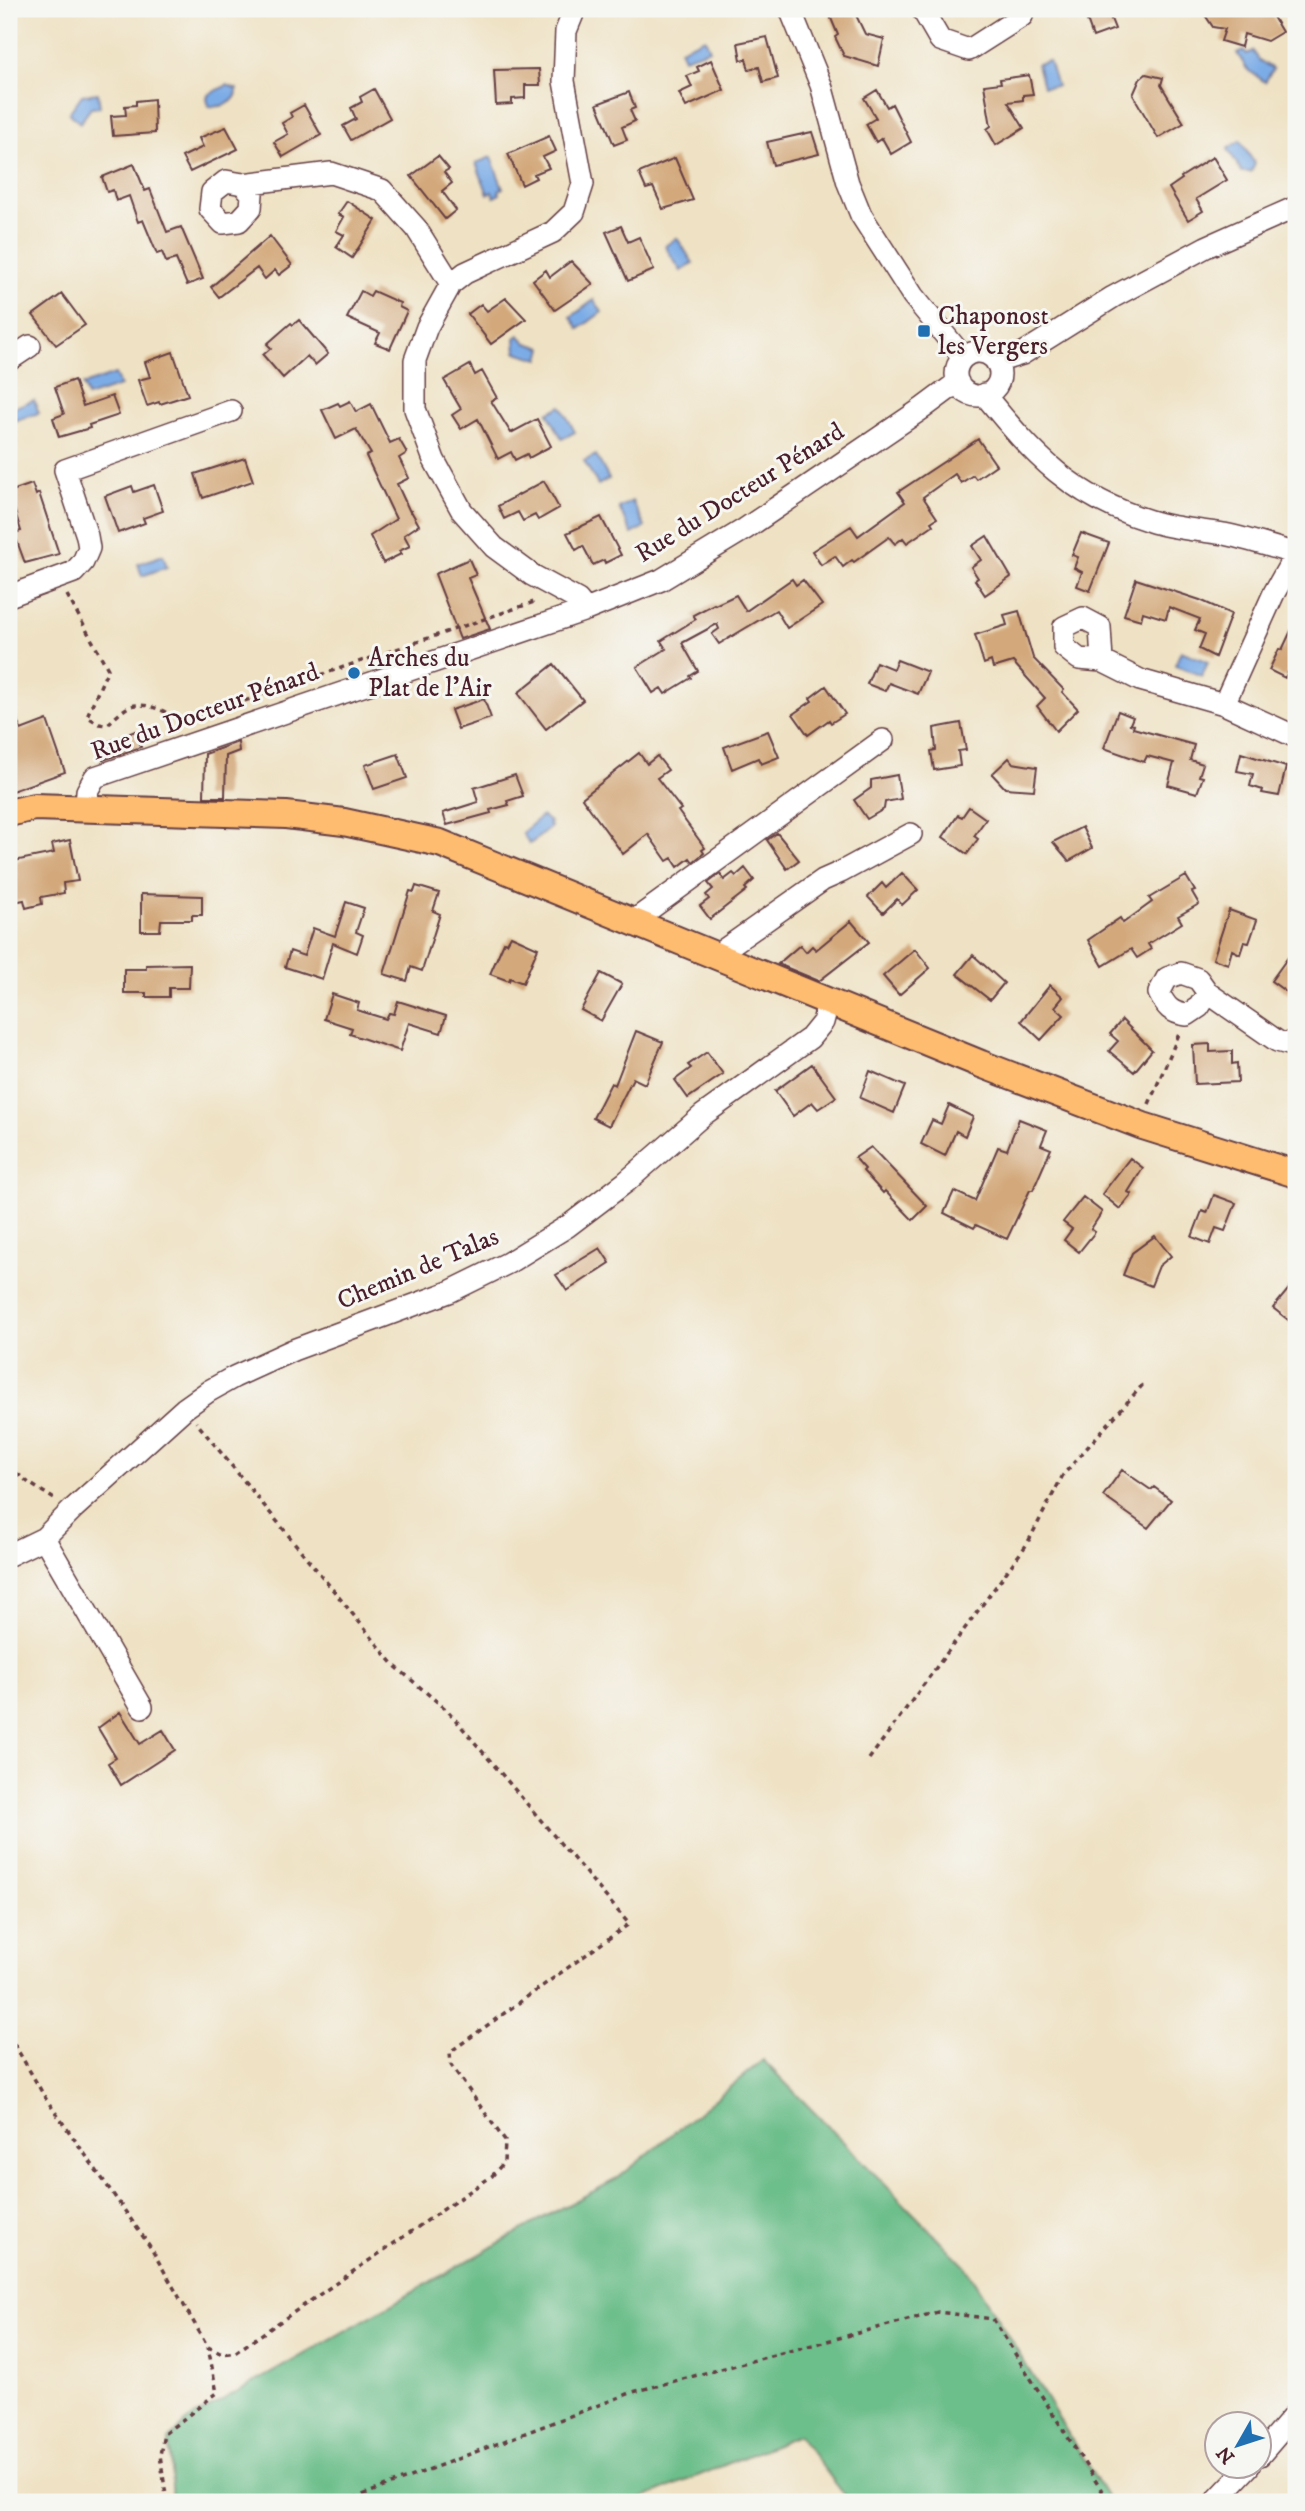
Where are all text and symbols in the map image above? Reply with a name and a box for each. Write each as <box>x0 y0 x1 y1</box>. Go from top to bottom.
place label: Chaponost les Vergers <box>938 300 1049 363</box>
marker: Chaponost les Vergers <box>916 323 932 339</box>
street label: Rue du Docteur Pénard <box>629 415 851 571</box>
place label: Arches du Plat de l'Air <box>368 642 492 705</box>
street label: Rue du Docteur Pénard <box>87 655 323 769</box>
marker: Arches du Plat de l'Air <box>346 665 362 681</box>
street label: Chemin de Talas <box>332 1220 504 1318</box>
north arrow <box>1204 2410 1274 2480</box>
text: N <box>1212 2441 1240 2468</box>

